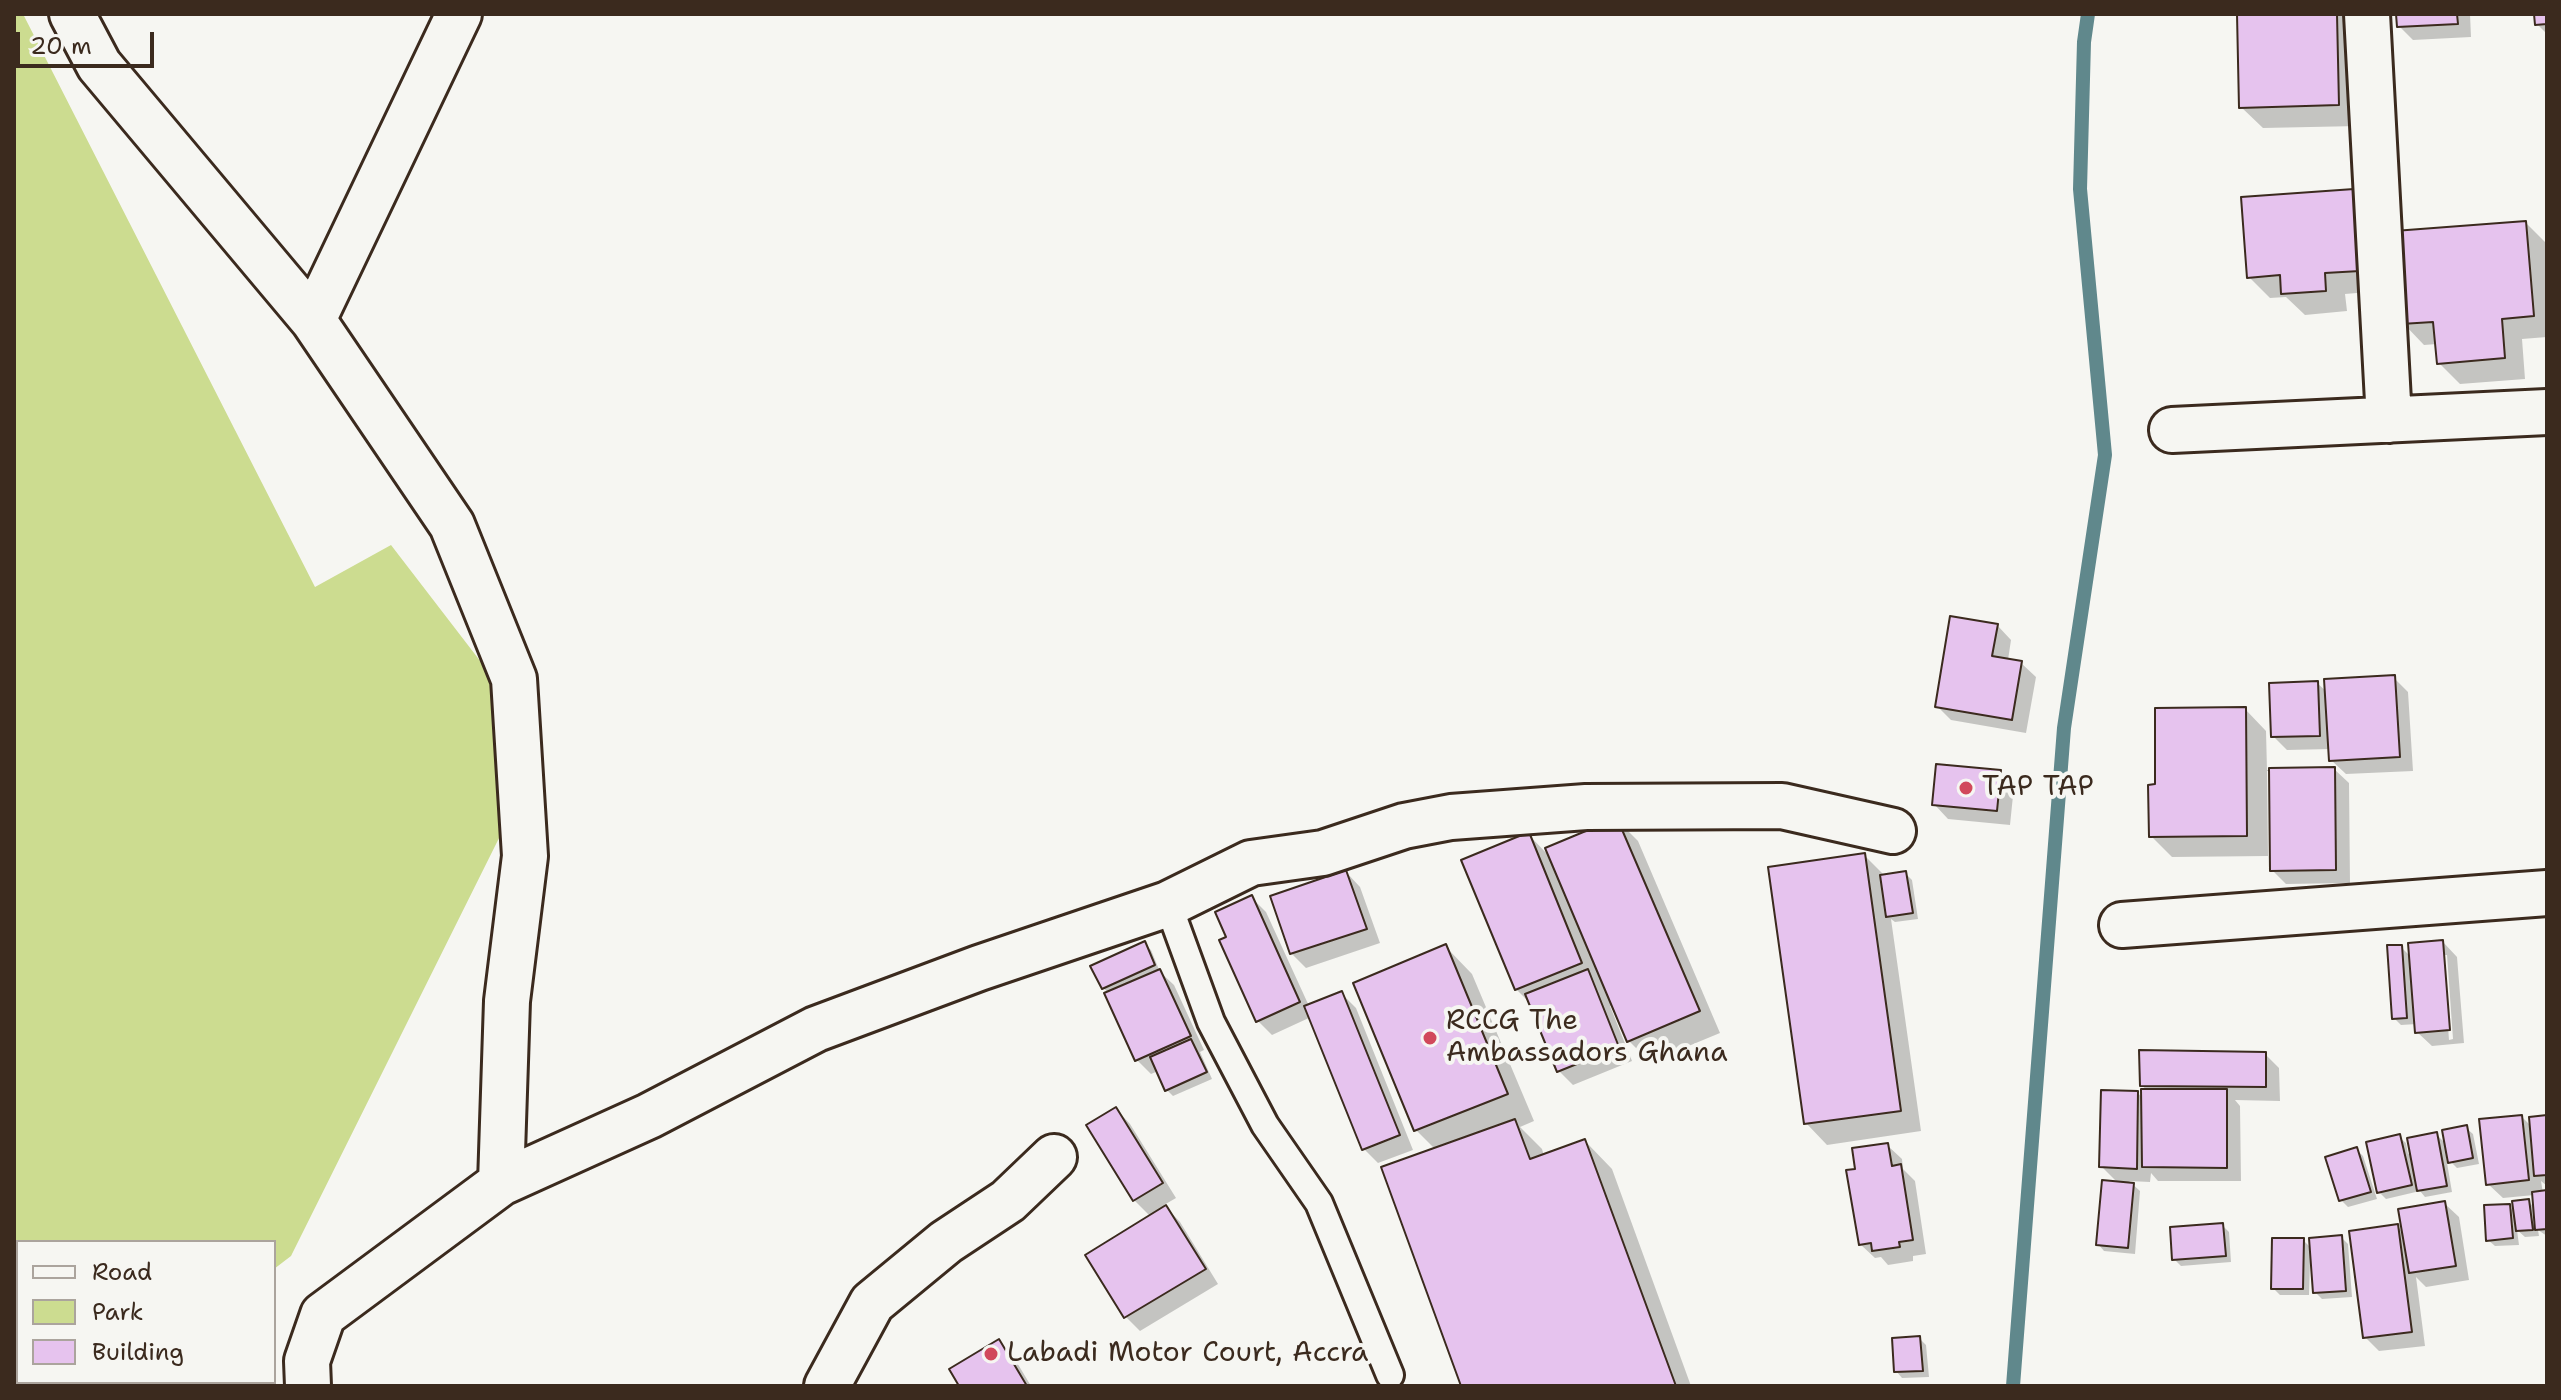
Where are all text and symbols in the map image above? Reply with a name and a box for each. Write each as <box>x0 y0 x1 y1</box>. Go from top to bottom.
scale bar <box>20 16 158 66</box>
text: 20 m <box>30 30 92 62</box>
place label: TAP TAP <box>1982 771 2094 805</box>
marker: TAP TAP <box>1957 779 1975 797</box>
place label: RCCG The Ambassadors Ghana <box>1446 1005 1728 1071</box>
marker: RCCG The Ambassadors Ghana <box>1421 1029 1439 1047</box>
legend <box>16 1240 276 1384</box>
text: Road <box>92 1256 152 1288</box>
text: Park <box>92 1296 144 1328</box>
text: Building <box>92 1336 184 1368</box>
place label: Labadi Motor Court, Accra <box>1007 1337 1369 1371</box>
marker: Labadi Motor Court, Accra <box>982 1345 1000 1363</box>

